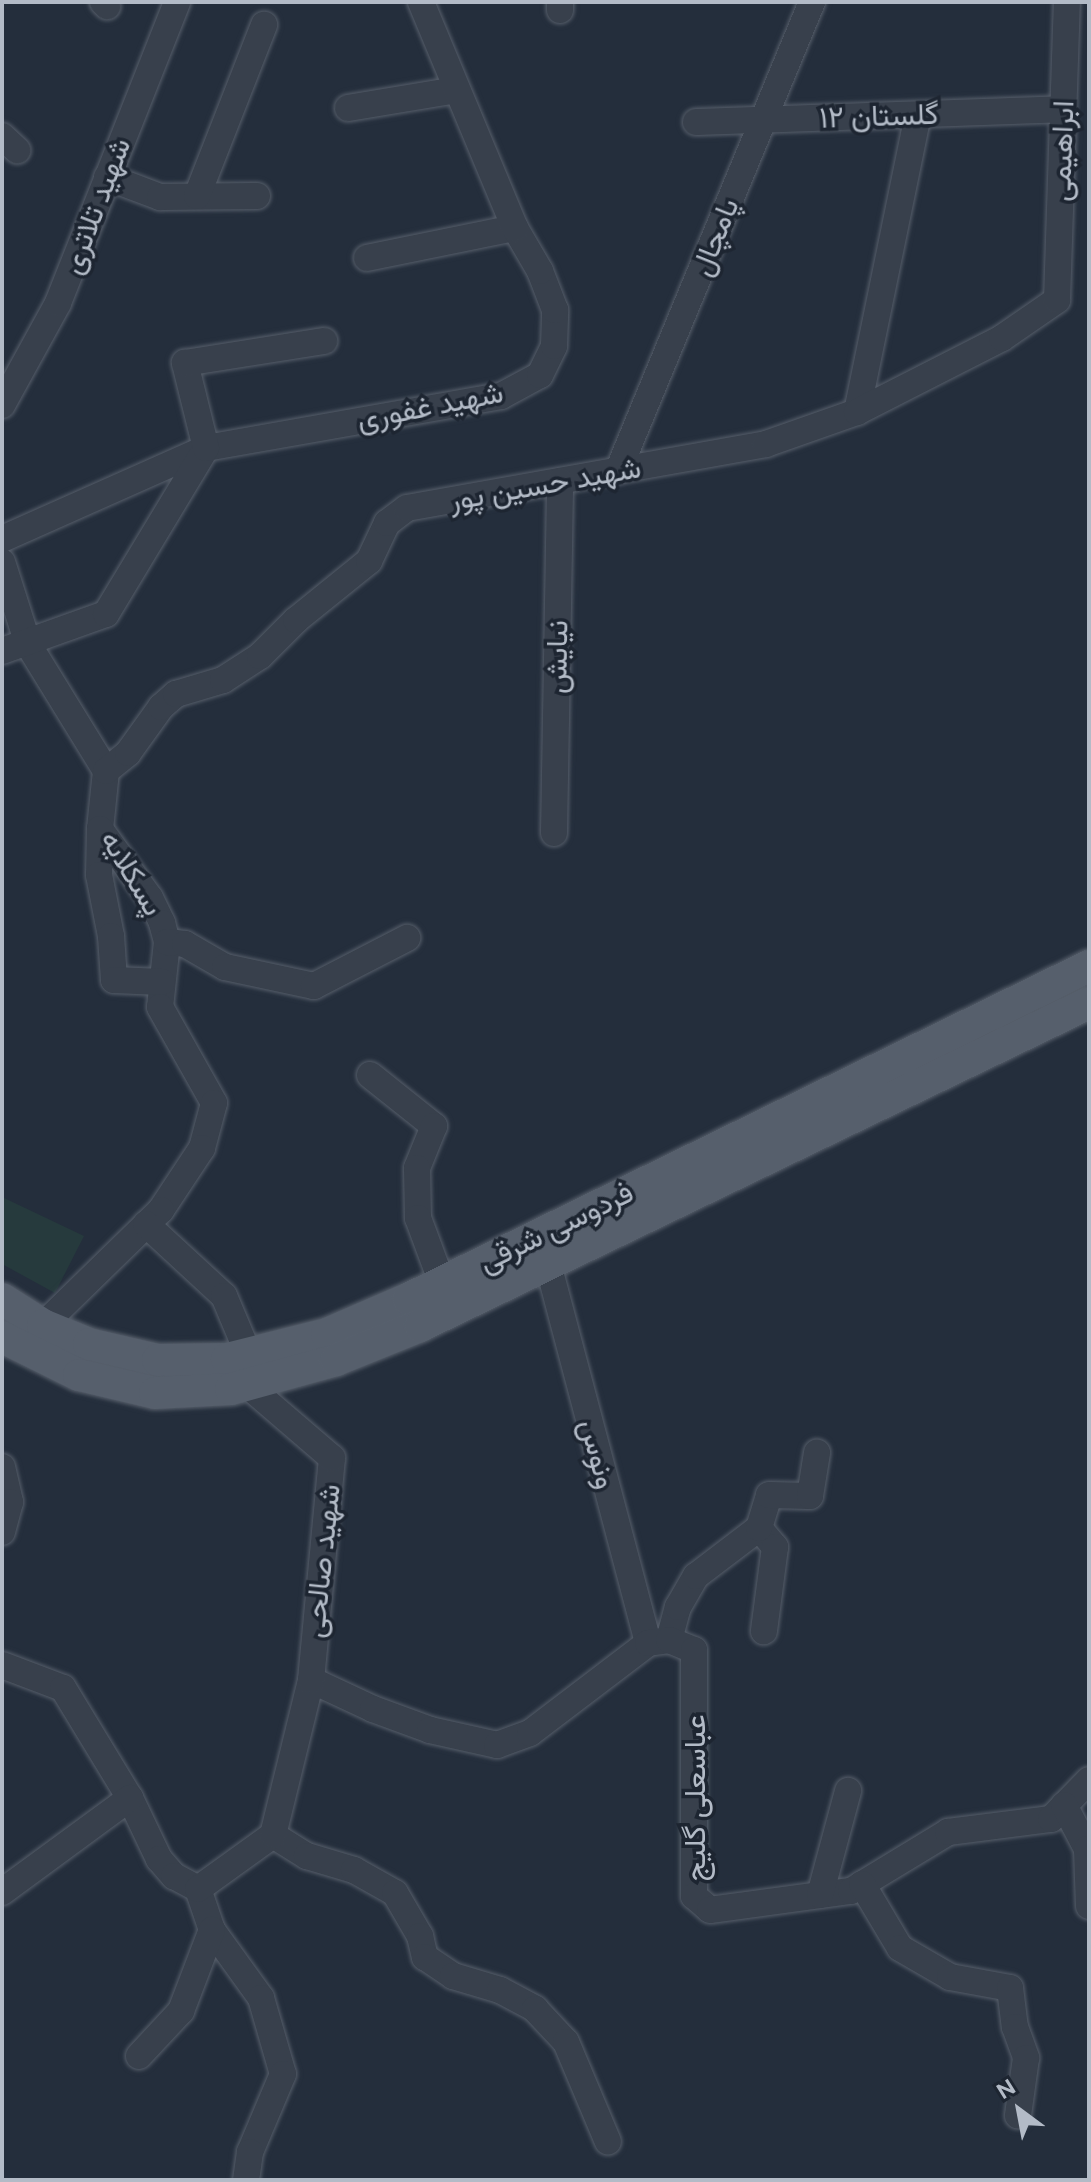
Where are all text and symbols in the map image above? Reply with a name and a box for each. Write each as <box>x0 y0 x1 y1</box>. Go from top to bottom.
street label: گلستان ۱۲ <box>819 96 939 136</box>
street label: ابراهیمی <box>1042 100 1082 202</box>
street label: شهید تلاتری <box>54 133 138 279</box>
street label: پامچال <box>683 193 747 281</box>
street label: شهید غفوری <box>354 374 506 438</box>
street label: شهید حسین پور <box>446 449 644 519</box>
street label: نیایش <box>538 620 576 694</box>
street label: پسکلایه <box>93 824 171 922</box>
street label: فردوسی شرقی <box>473 1174 639 1280</box>
street label: ونوس <box>571 1415 625 1493</box>
street label: شهید صالحی <box>296 1482 348 1640</box>
street label: عباسعلی گلیج <box>677 1714 713 1882</box>
north arrow <box>979 2070 1059 2150</box>
text: N <box>992 2073 1020 2105</box>

